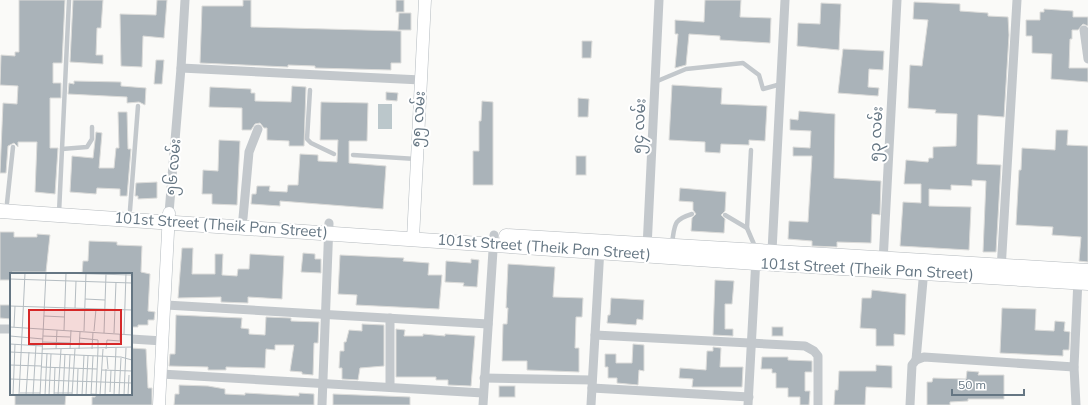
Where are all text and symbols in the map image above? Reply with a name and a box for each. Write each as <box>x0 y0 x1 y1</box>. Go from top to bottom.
street label: ၅၅ လမ်း <box>406 90 432 148</box>
street label: ၅၄ လမ်း <box>628 98 652 154</box>
street label: ၅၃ လမ်း <box>865 106 889 162</box>
street label: ၅၆ လမ်း <box>161 138 187 196</box>
street label: 101st Street (Theik Pan Street) <box>114 208 328 241</box>
street label: 101st Street (Theik Pan Street) <box>437 230 651 263</box>
street label: 101st Street (Theik Pan Street) <box>760 253 974 284</box>
inset map <box>10 273 132 395</box>
scale bar <box>952 371 1024 397</box>
text: 50 m <box>958 377 986 392</box>

